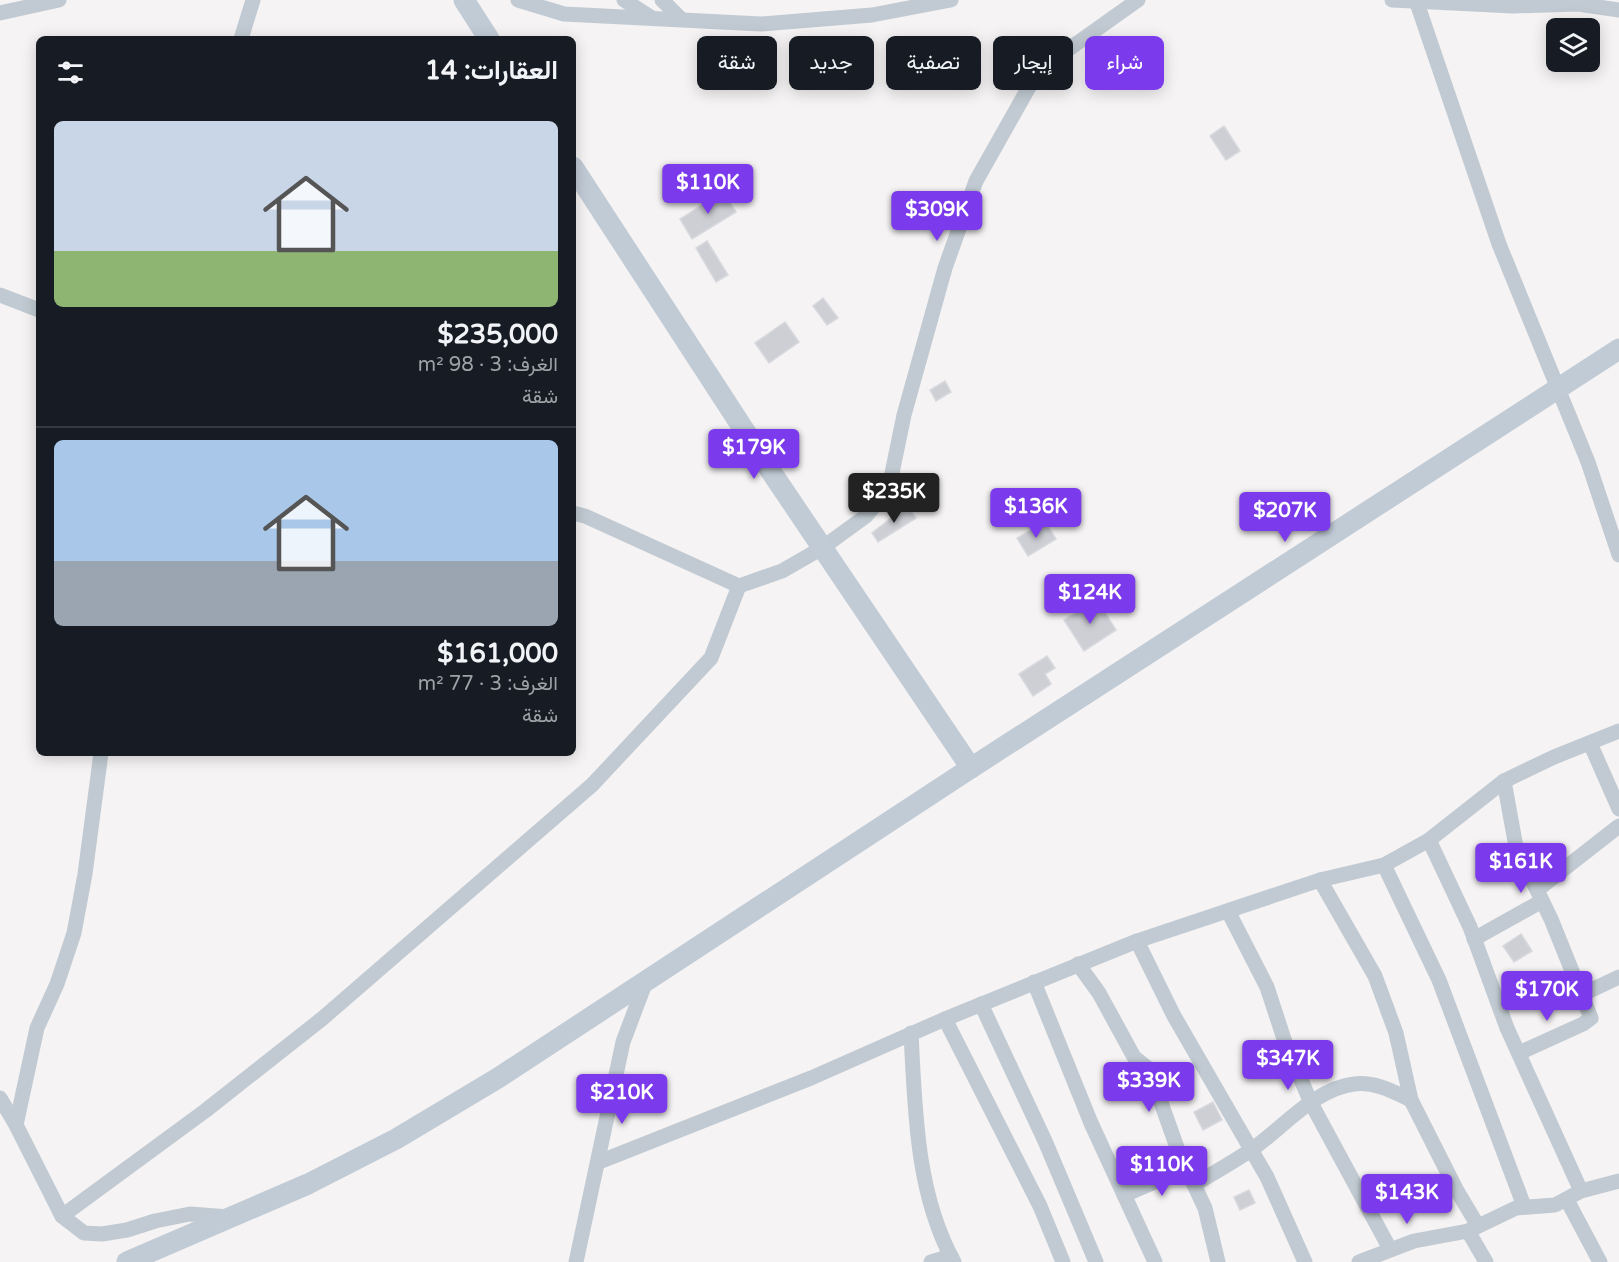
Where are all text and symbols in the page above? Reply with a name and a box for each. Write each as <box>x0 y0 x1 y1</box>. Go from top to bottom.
map controls <box>1546 18 1600 72</box>
button: layers <box>1546 18 1600 72</box>
chip: شقة <box>697 36 777 90</box>
chip: جديد <box>789 36 874 90</box>
chip: تصفية <box>886 36 981 90</box>
chip: إيجار <box>993 36 1073 90</box>
chip: شراء <box>1085 36 1164 90</box>
text: العقارات: 14 <box>425 55 558 86</box>
icon: filters <box>54 56 87 89</box>
icon: home <box>252 160 360 268</box>
pin: $110K <box>666 164 750 215</box>
text: $110K <box>676 171 740 195</box>
pin: $309K <box>895 191 979 242</box>
text: $309K <box>905 198 969 222</box>
text: $235,000 <box>438 319 558 350</box>
text: الغرف: 3 · 98 m² <box>418 353 558 377</box>
text: شقة <box>522 385 558 409</box>
pin: $179K <box>712 429 796 480</box>
text: $179K <box>722 436 786 460</box>
pin: $235K <box>852 473 936 524</box>
icon: home <box>252 479 360 587</box>
text: $235K <box>862 480 926 504</box>
pin: $136K <box>994 488 1078 539</box>
pin: $207K <box>1243 492 1327 543</box>
text: $136K <box>1004 495 1068 519</box>
text: $207K <box>1253 499 1317 523</box>
pin: $124K <box>1048 574 1132 625</box>
text: $124K <box>1058 581 1122 605</box>
text: $161,000 <box>437 638 558 669</box>
text: الغرف: 3 · 77 m² <box>418 672 558 696</box>
text: شقة <box>522 704 558 728</box>
pin: $161K <box>1479 843 1563 894</box>
text: $161K <box>1489 850 1553 874</box>
pin: $170K <box>1505 971 1589 1022</box>
text: $170K <box>1515 978 1579 1002</box>
pin: $347K <box>1246 1040 1330 1091</box>
text: $347K <box>1256 1047 1320 1071</box>
pin: $339K <box>1107 1062 1191 1113</box>
text: $339K <box>1117 1069 1181 1093</box>
pin: $210K <box>580 1074 664 1125</box>
text: $210K <box>590 1081 654 1105</box>
pin: $110K <box>1120 1146 1204 1197</box>
text: $110K <box>1130 1153 1194 1177</box>
pin: $143K <box>1365 1174 1449 1225</box>
text: $143K <box>1375 1181 1439 1205</box>

